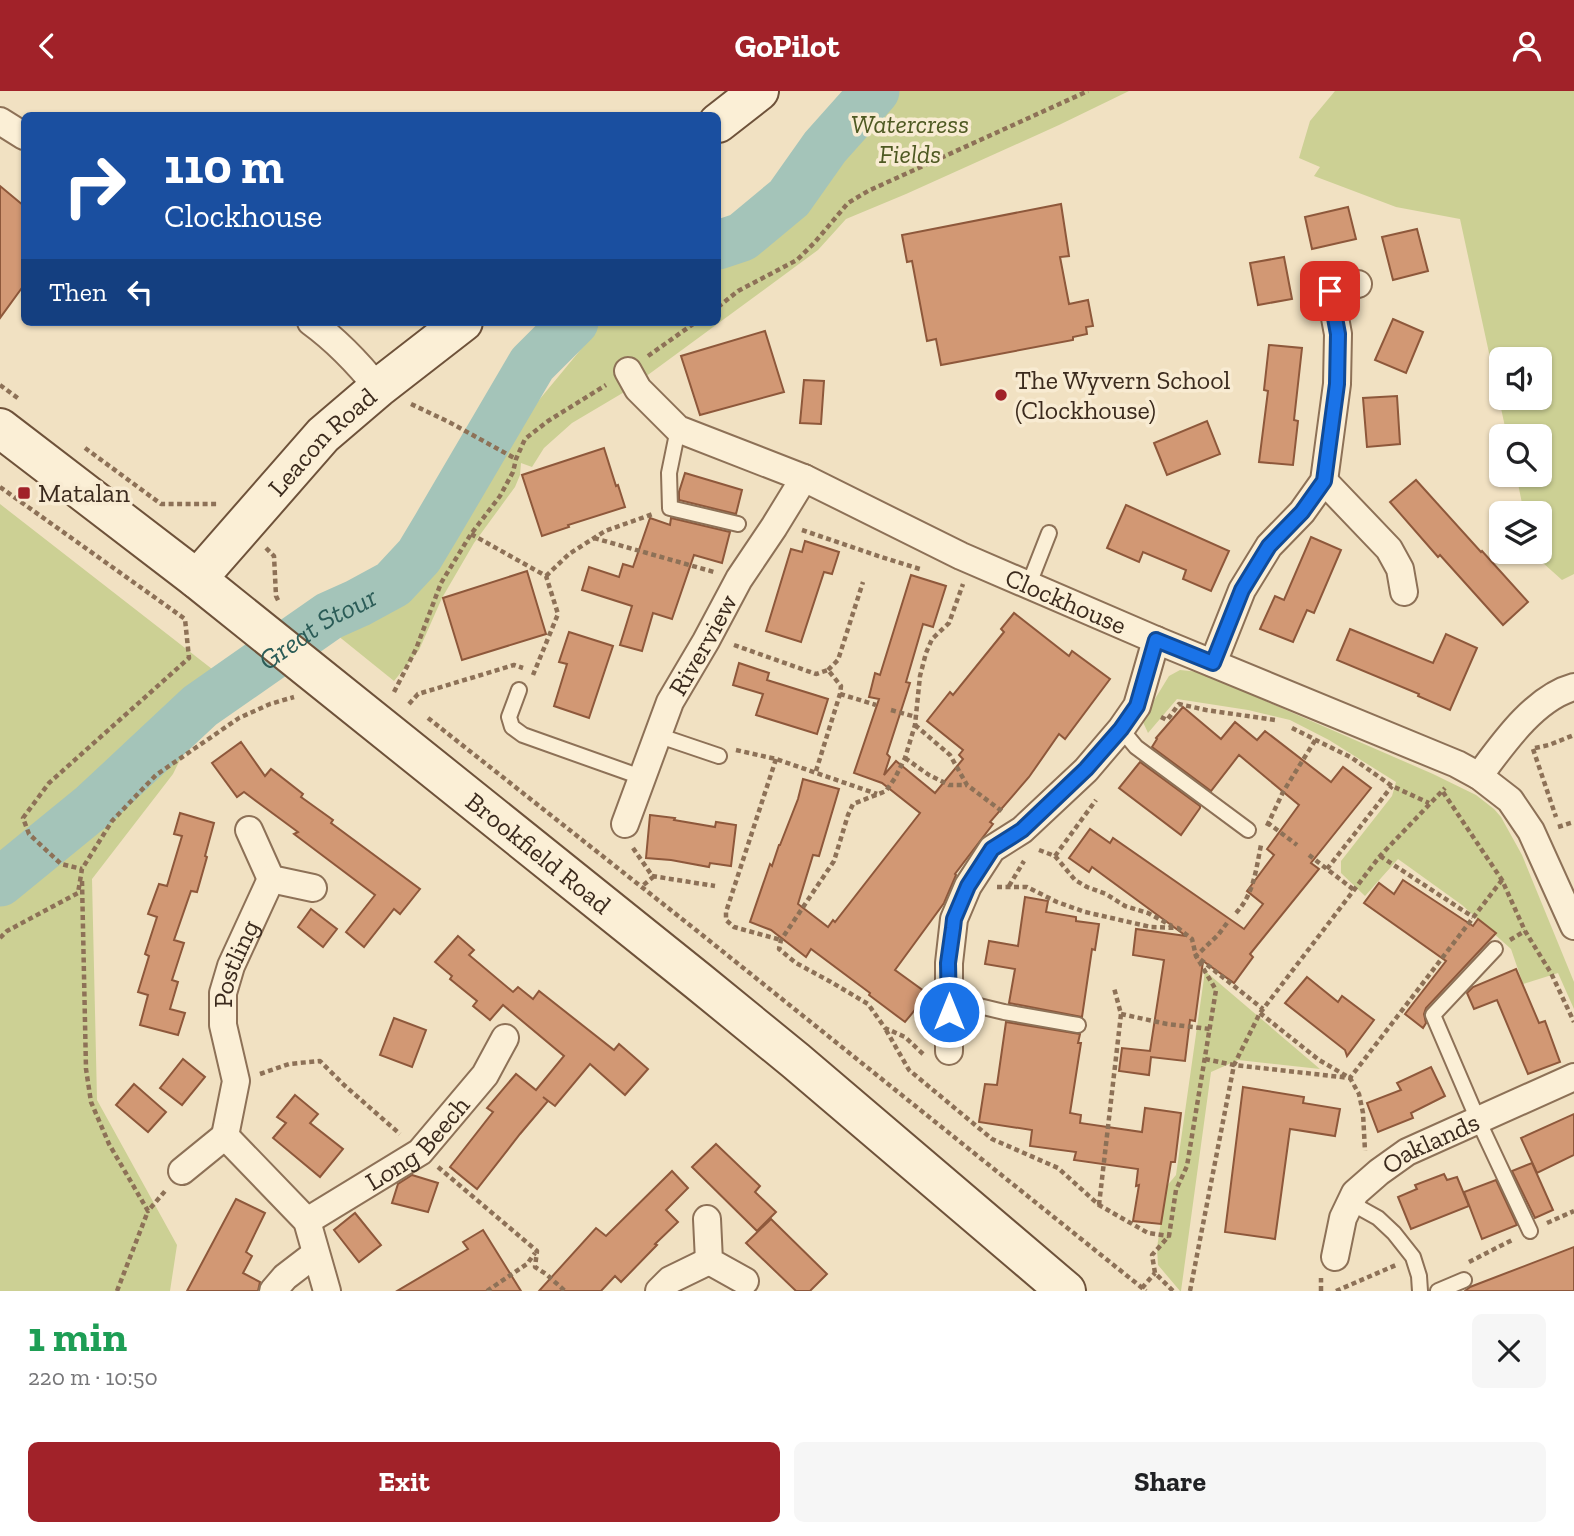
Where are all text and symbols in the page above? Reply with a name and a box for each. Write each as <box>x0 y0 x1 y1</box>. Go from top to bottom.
icon: back <box>28 27 66 65</box>
text: GoPilot <box>734 27 840 65</box>
icon: person <box>1508 27 1546 65</box>
park label: Watercress Fields <box>851 108 969 170</box>
text: 110 m <box>164 137 284 196</box>
icon: right <box>49 140 140 231</box>
text: Clockhouse <box>164 197 322 235</box>
pin <box>1300 261 1360 321</box>
icon: arrive <box>1311 272 1349 310</box>
icon: left <box>121 273 159 311</box>
text: Then <box>49 276 107 308</box>
map controls <box>1489 347 1552 564</box>
button: sound <box>1489 347 1552 410</box>
place label: The Wyvern School (Clockhouse) <box>1015 364 1230 426</box>
street label: Leacon Road <box>261 380 383 503</box>
marker: The Wyvern School (Clockhouse) <box>993 387 1009 403</box>
button: search <box>1489 424 1552 487</box>
place label: Matalan <box>38 477 130 509</box>
marker: Matalan <box>16 485 32 501</box>
button: layers <box>1489 501 1552 564</box>
street label: Clockhouse <box>1001 561 1131 641</box>
water label: Great Stour <box>252 579 383 677</box>
street label: Riverview <box>661 589 744 701</box>
street label: Brookfield Road <box>459 785 617 921</box>
street label: Postling <box>207 915 266 1008</box>
position arrow <box>912 975 986 1049</box>
street label: Long Beech <box>360 1089 477 1197</box>
street label: Oaklands <box>1375 1106 1484 1181</box>
text: 1 min <box>28 1311 127 1362</box>
button: close <box>1472 1314 1546 1388</box>
text: 220 m · 10:50 <box>28 1363 158 1391</box>
button: Exit <box>28 1442 780 1522</box>
button: Share <box>794 1442 1546 1522</box>

